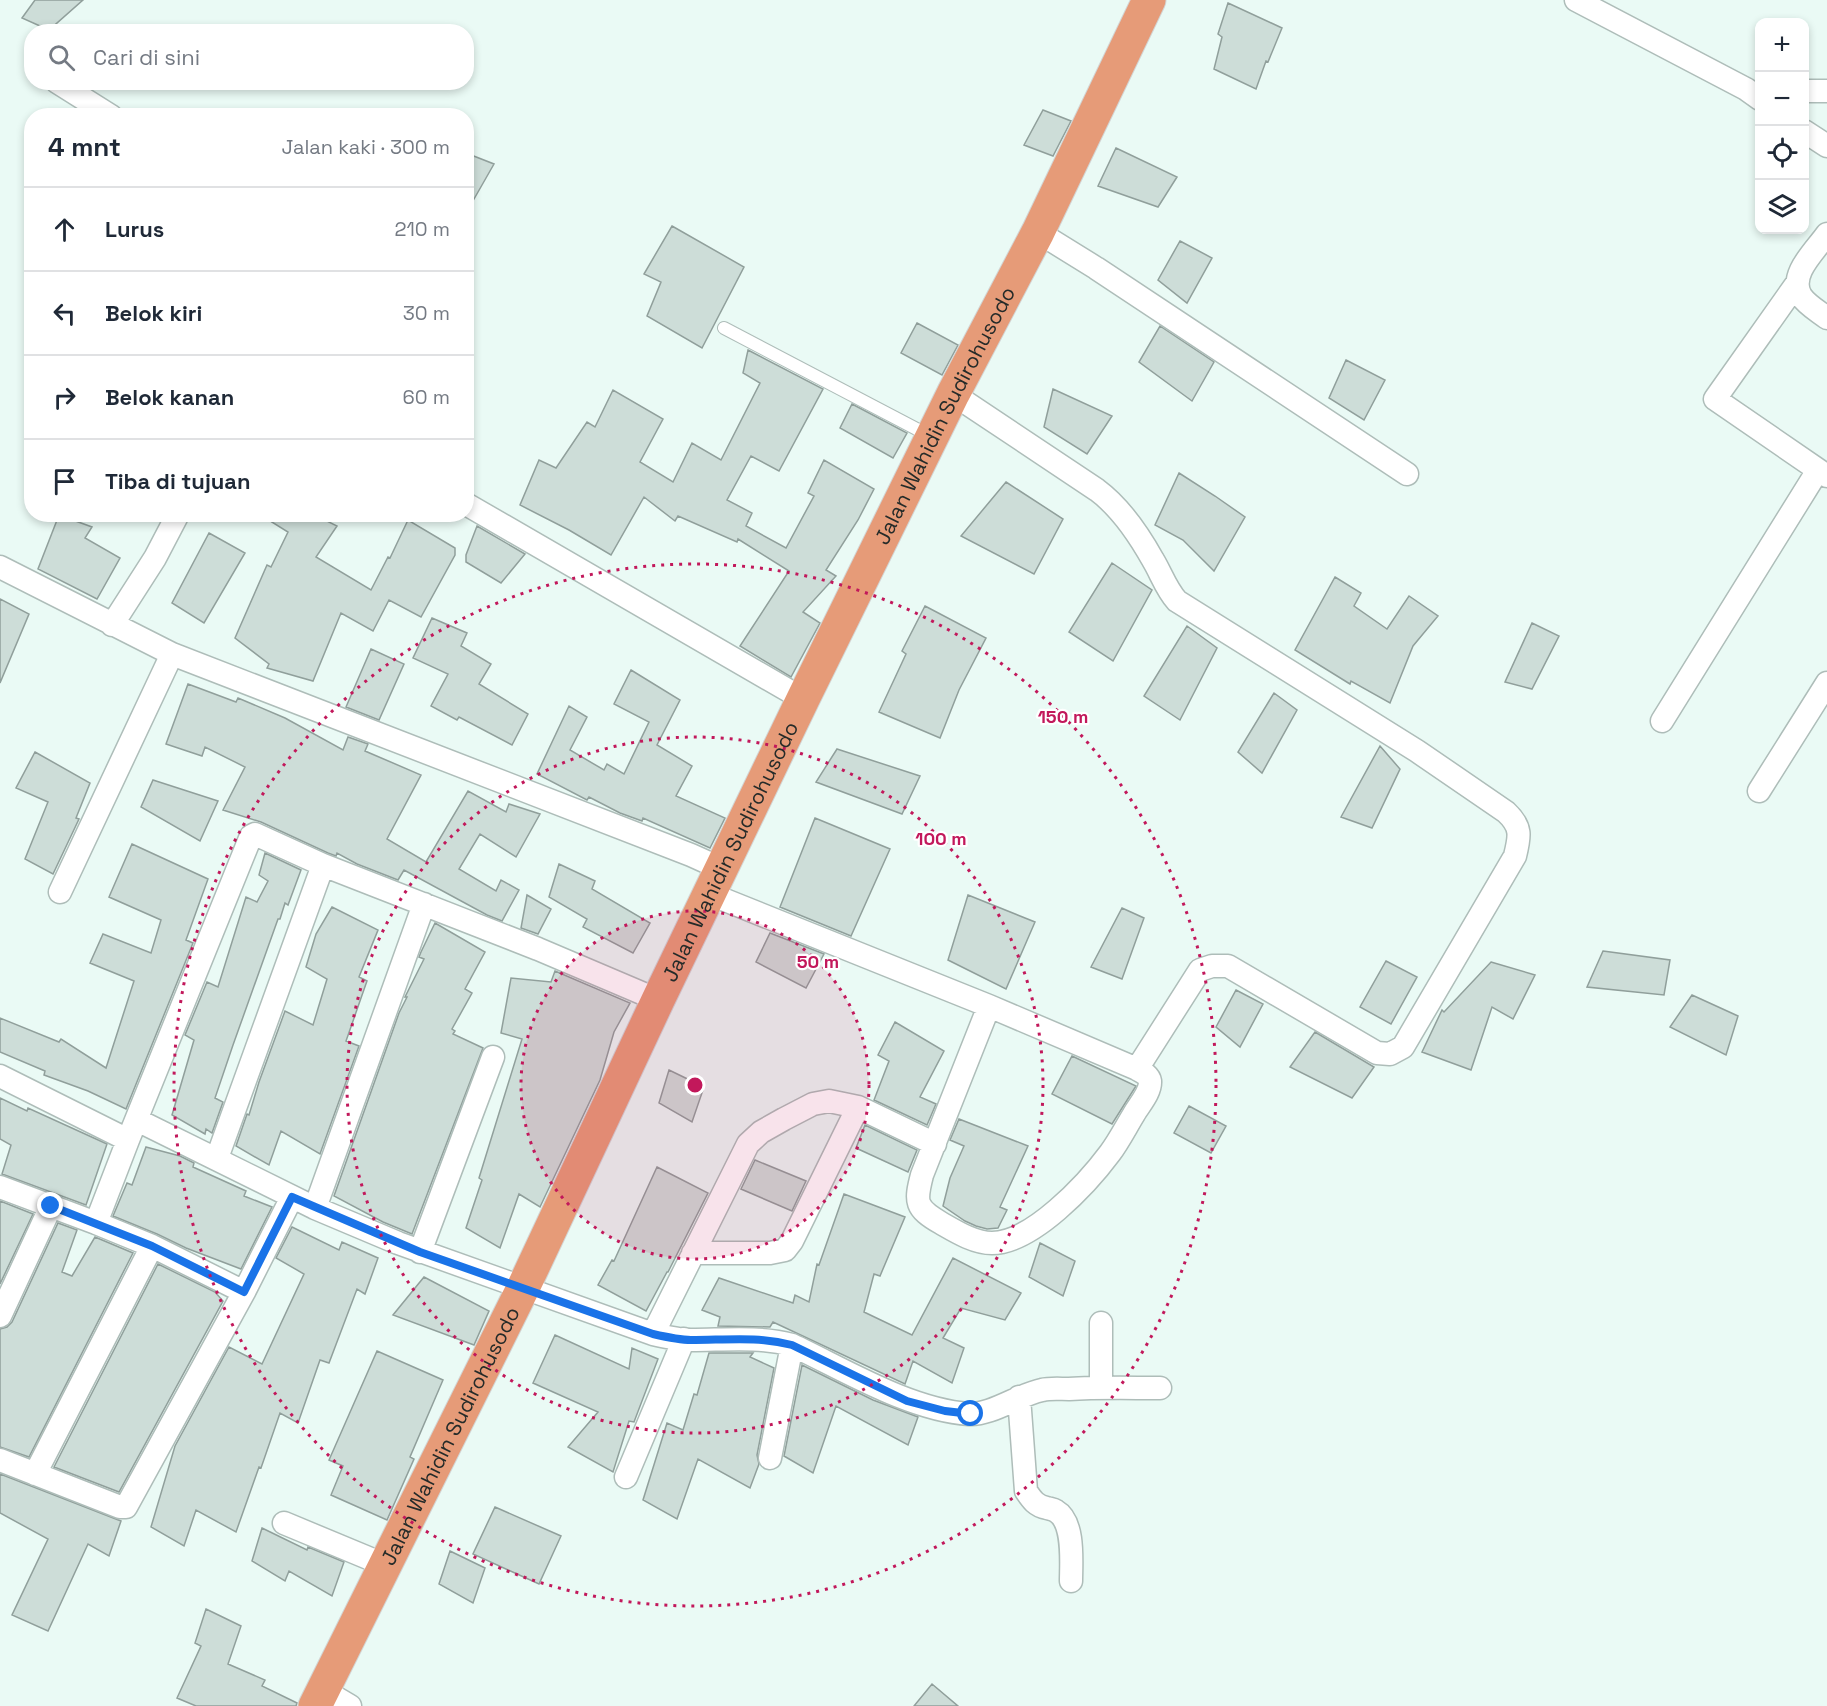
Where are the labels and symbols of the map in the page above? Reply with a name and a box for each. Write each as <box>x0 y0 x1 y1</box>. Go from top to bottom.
street label: Jalan Wahidin Sudirohusodo <box>868 282 1021 549</box>
text: 150 m <box>1038 705 1088 728</box>
street label: Jalan Wahidin Sudirohusodo <box>655 717 804 986</box>
text: 100 m <box>915 827 967 850</box>
text: 50 m <box>797 950 839 973</box>
centre of rings <box>685 1075 705 1095</box>
route end <box>37 1192 63 1218</box>
street label: Jalan Wahidin Sudirohusodo <box>374 1302 525 1570</box>
route start <box>957 1400 983 1426</box>

